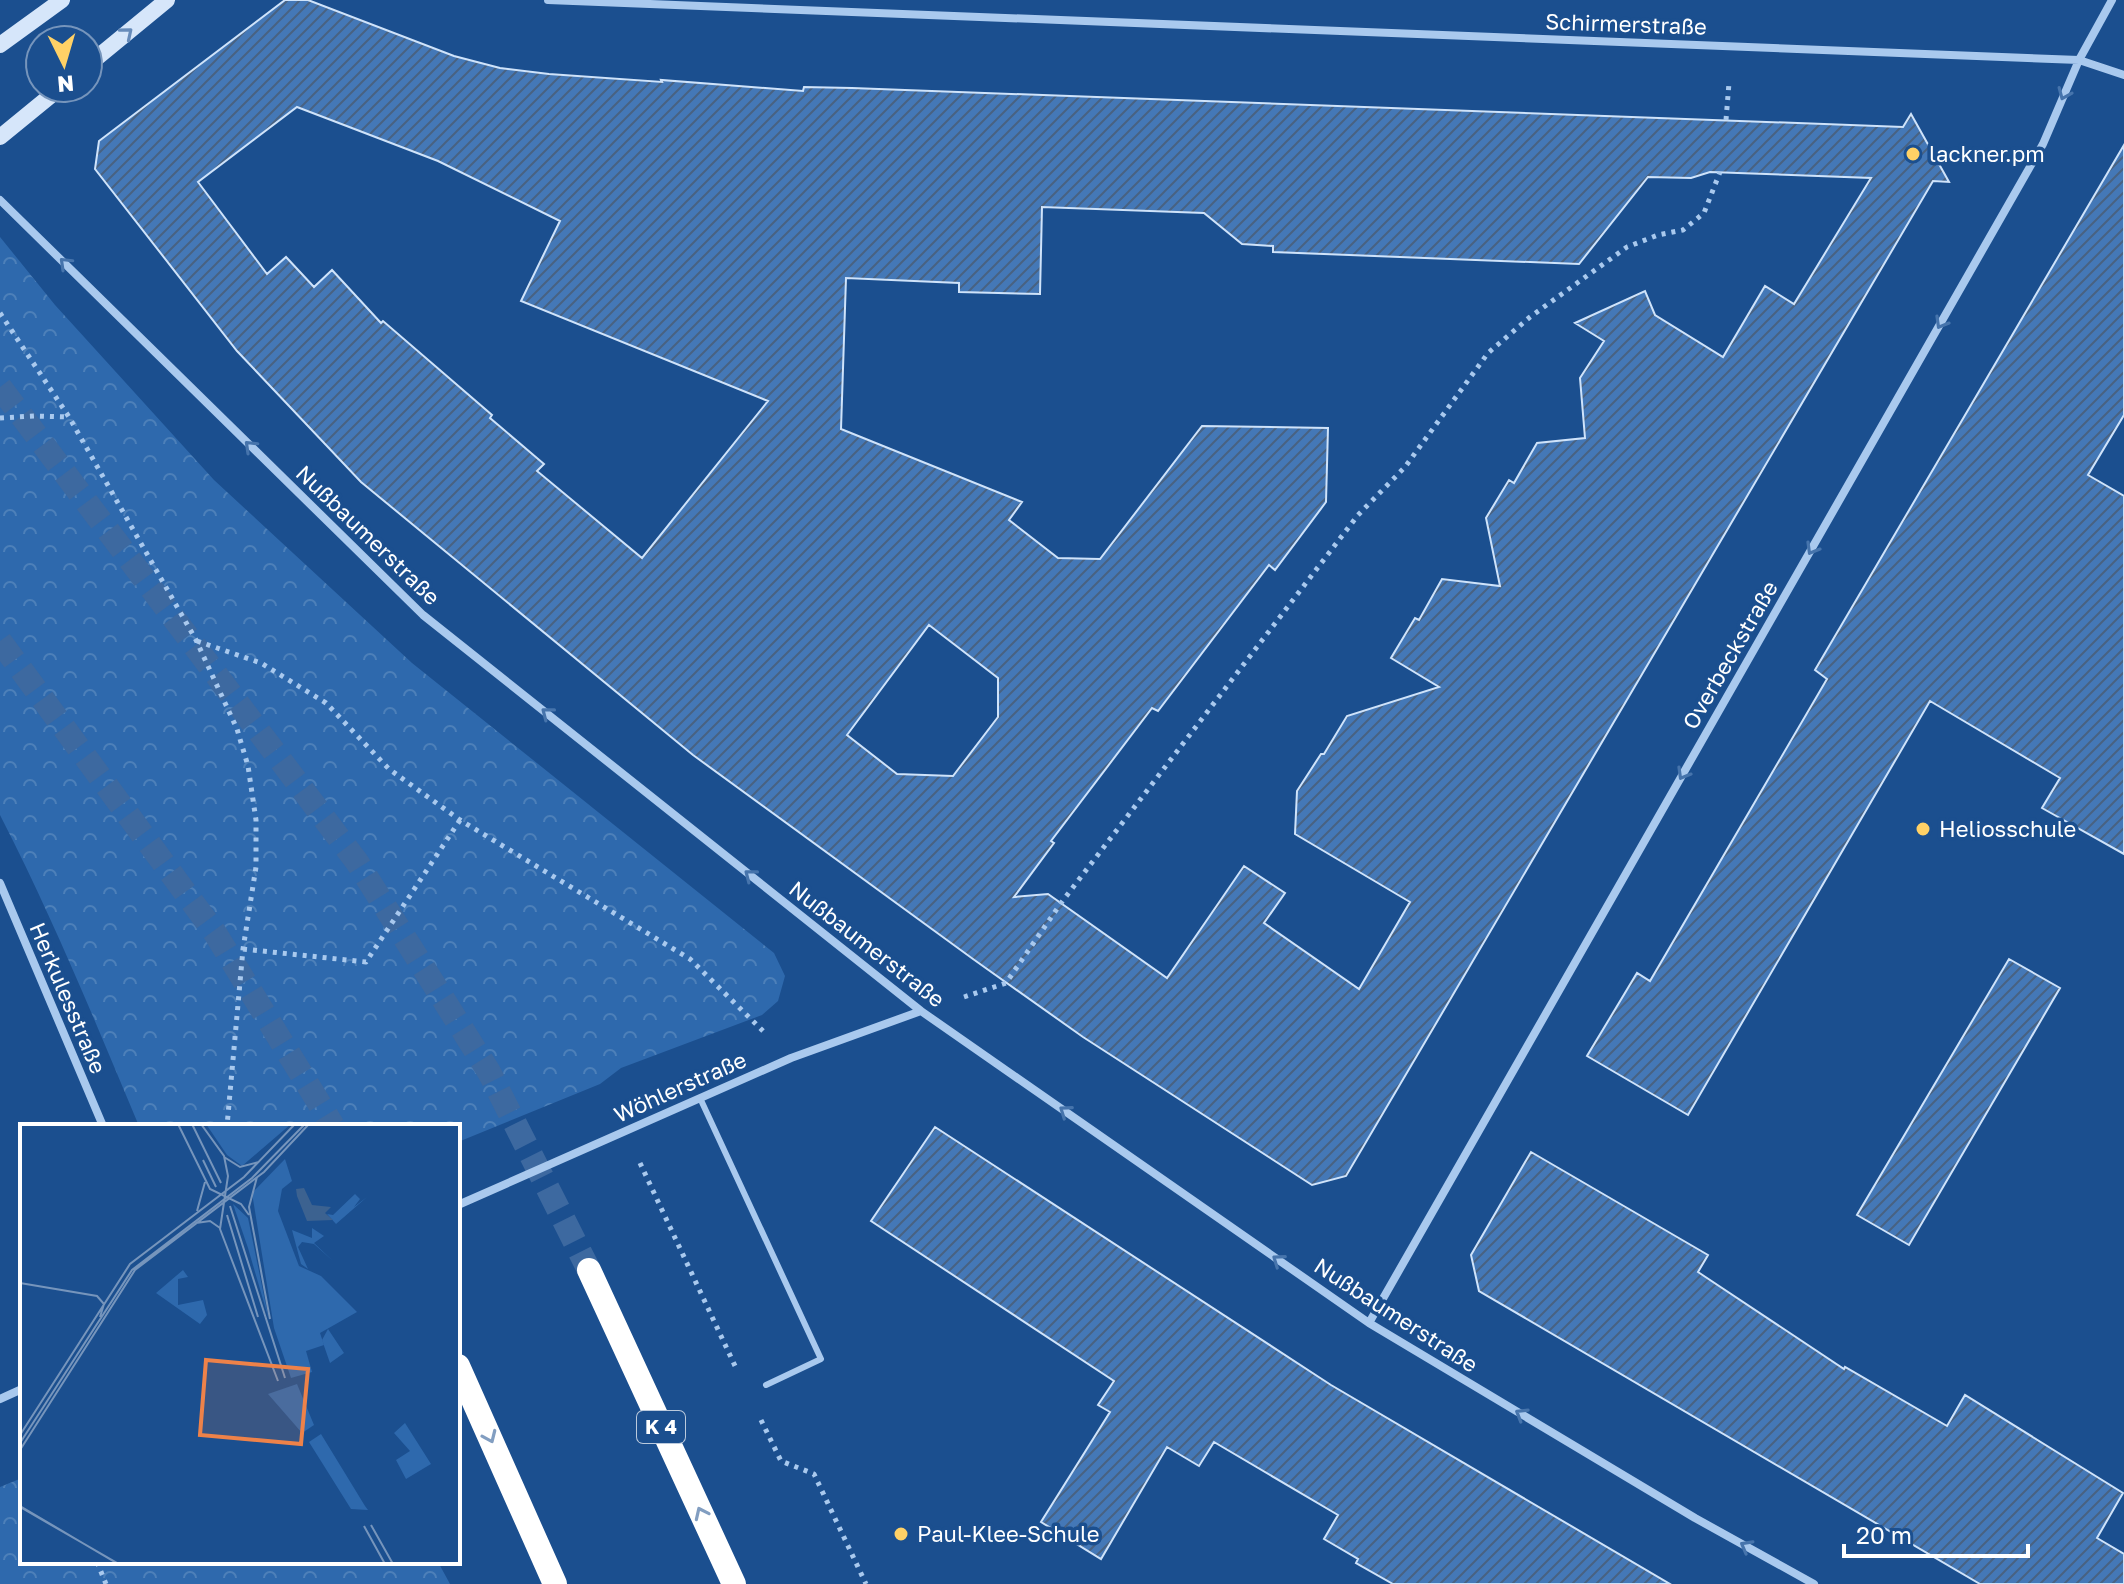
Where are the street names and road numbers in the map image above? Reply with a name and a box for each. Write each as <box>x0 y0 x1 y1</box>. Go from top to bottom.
street label: Schirmerstraße <box>1545 7 1707 40</box>
street label: Nußbaumerstraße <box>291 459 446 610</box>
street label: Overbeckstraße <box>1676 576 1783 734</box>
street label: Nußbaumerstraße <box>784 875 950 1013</box>
street label: Herkulesstraße <box>24 918 112 1078</box>
street label: Wöhlerstraße <box>609 1045 750 1128</box>
street label: Nußbaumerstraße <box>1309 1252 1483 1378</box>
road number: K 4 <box>637 1411 685 1443</box>

